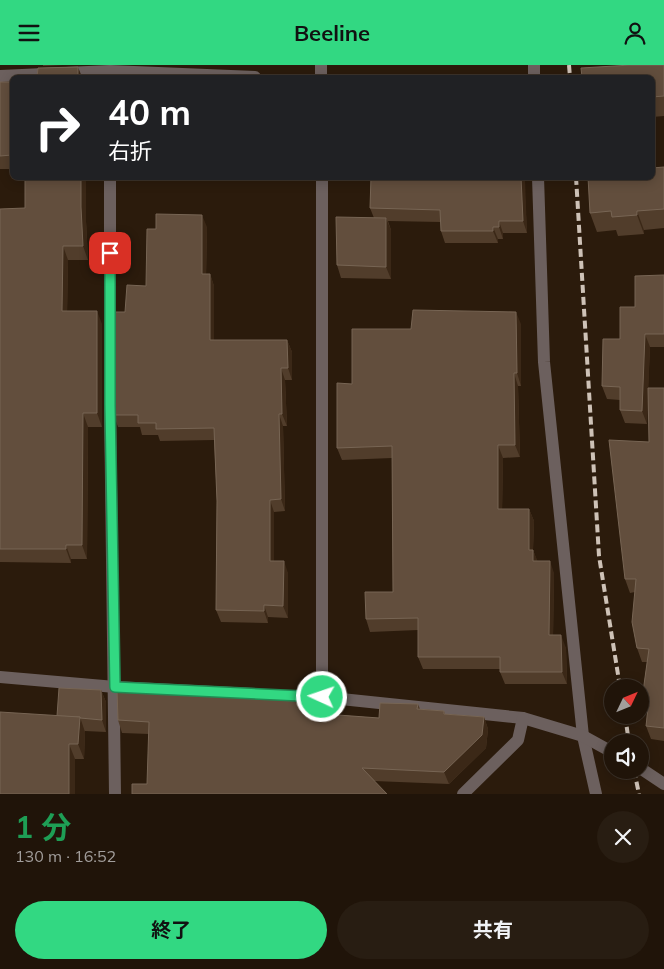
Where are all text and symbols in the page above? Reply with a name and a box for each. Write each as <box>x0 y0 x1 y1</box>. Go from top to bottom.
icon: menu <box>15 19 43 47</box>
text: Beeline <box>294 19 370 47</box>
icon: person <box>621 19 649 47</box>
text: 40 m <box>108 90 191 134</box>
icon: right <box>25 95 90 160</box>
text: 右折 <box>108 137 152 165</box>
pin <box>89 232 131 274</box>
icon: arrive <box>96 239 124 267</box>
position arrow <box>295 670 347 722</box>
north arrow <box>604 679 649 724</box>
map controls <box>604 679 649 779</box>
button: sound <box>604 734 649 779</box>
text: 1 分 <box>15 808 71 846</box>
button: close <box>597 811 649 863</box>
text: 130 m · 16:52 <box>15 846 116 866</box>
button: 終了 <box>15 901 327 959</box>
button: 共有 <box>337 901 649 959</box>

